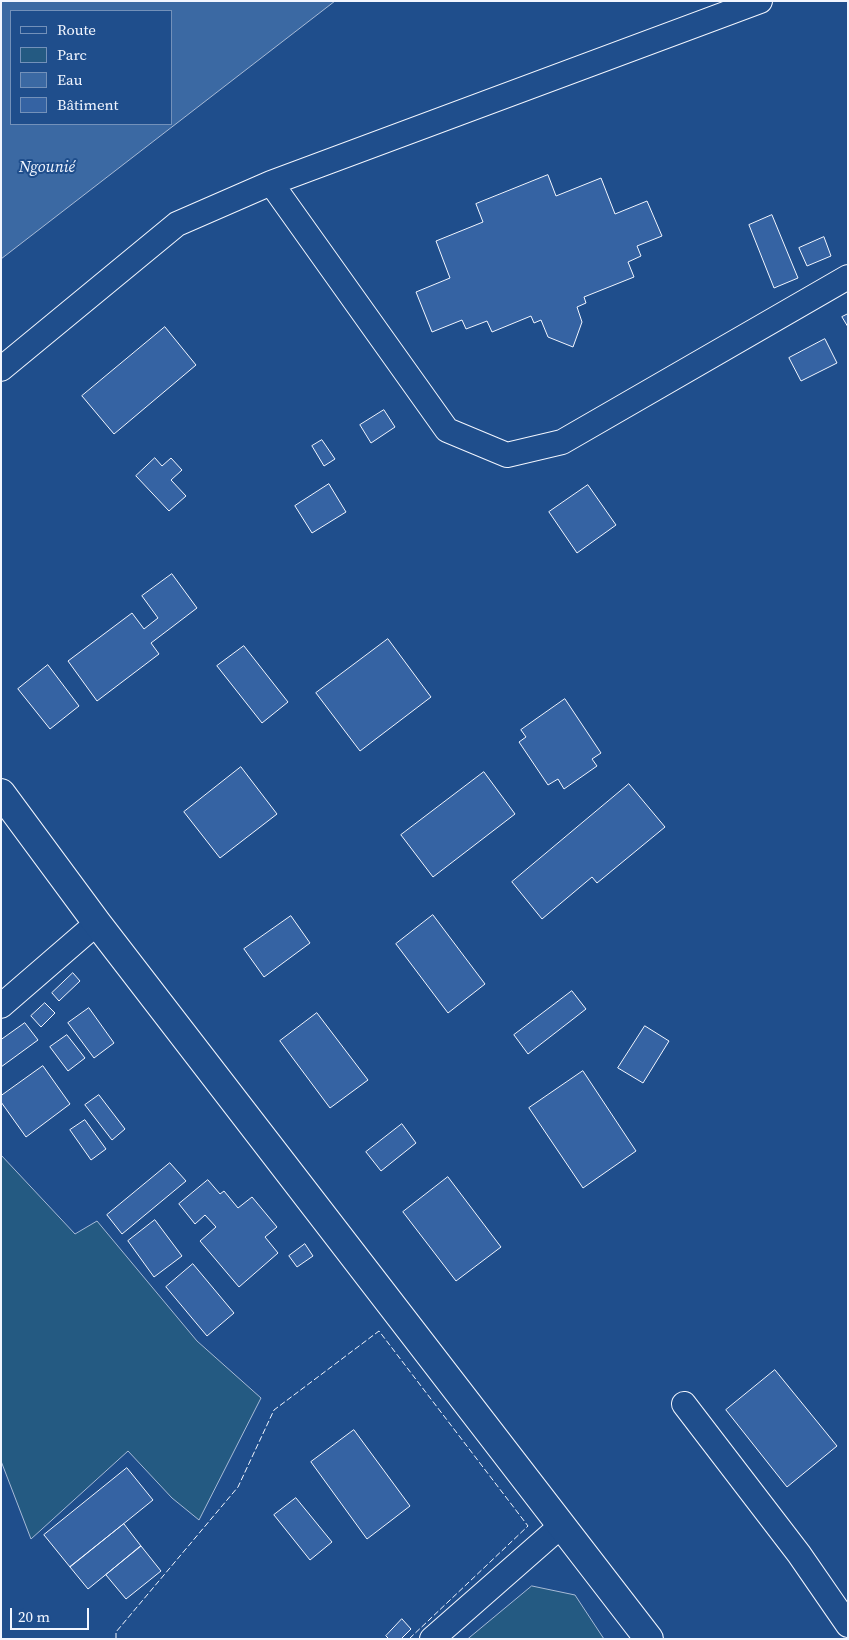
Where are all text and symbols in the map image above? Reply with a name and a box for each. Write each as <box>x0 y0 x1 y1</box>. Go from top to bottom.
legend <box>10 10 172 125</box>
text: Route <box>57 19 96 40</box>
text: Parc <box>57 44 87 65</box>
text: Eau <box>57 69 82 90</box>
text: Bâtiment <box>57 94 118 115</box>
water label: Ngounié <box>19 158 75 178</box>
scale bar <box>12 1598 91 1630</box>
text: 20 m <box>18 1606 50 1627</box>

